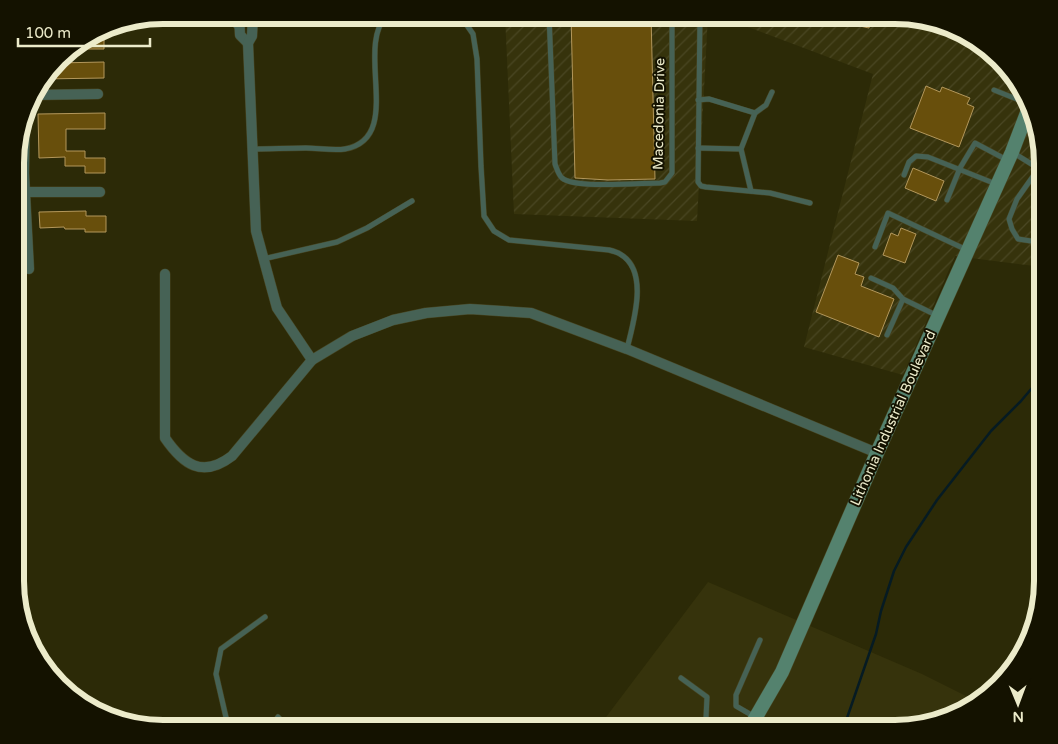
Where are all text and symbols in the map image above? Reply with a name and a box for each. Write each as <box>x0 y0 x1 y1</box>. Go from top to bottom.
scale bar <box>18 15 150 47</box>
text: 100 m <box>25 24 71 42</box>
street label: Macedonia Drive <box>650 58 668 170</box>
street label: Lithonia Industrial Boulevard <box>847 328 939 508</box>
north arrow <box>993 679 1043 729</box>
text: N <box>1012 708 1024 725</box>

